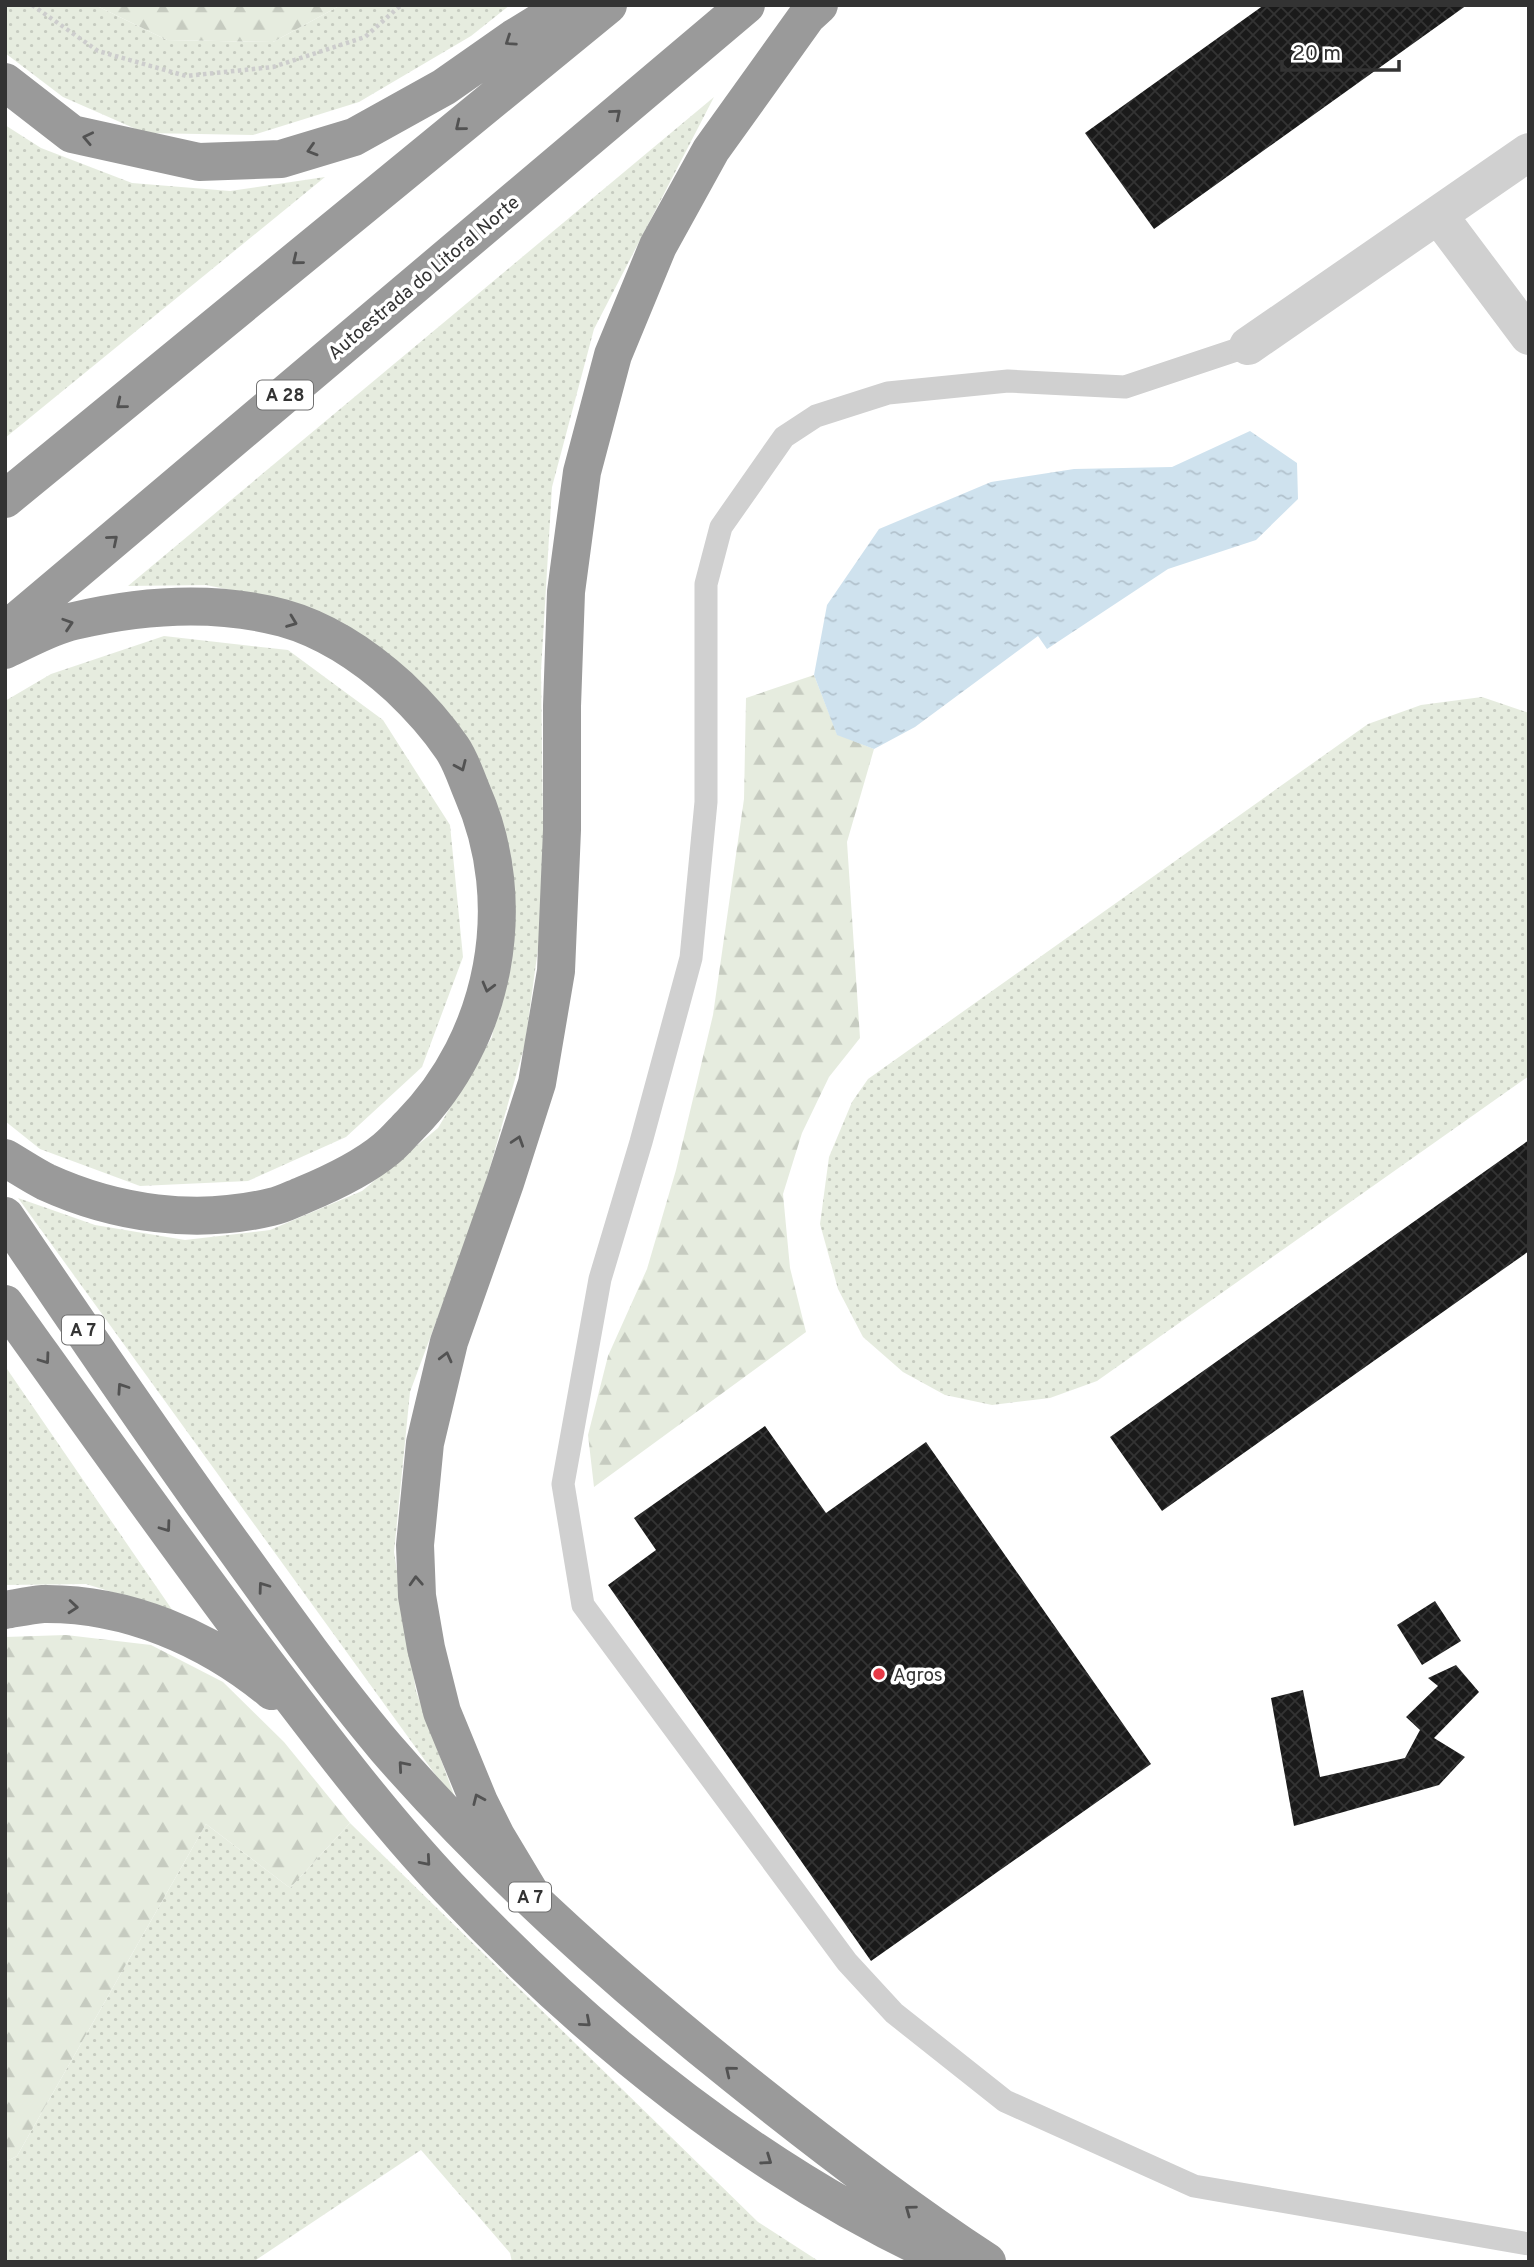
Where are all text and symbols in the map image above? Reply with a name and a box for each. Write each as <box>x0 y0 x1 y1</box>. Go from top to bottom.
scale bar <box>1282 28 1399 72</box>
one-way arrow <box>505 33 518 46</box>
text: 20 m <box>1292 41 1341 68</box>
one-way arrow <box>608 110 621 122</box>
one-way arrow <box>456 118 469 130</box>
one-way arrow <box>82 132 94 146</box>
one-way arrow <box>306 141 318 156</box>
street label: Autoestrada do Litoral Norte <box>323 191 525 366</box>
one-way arrow <box>293 252 306 264</box>
road number: A 28 <box>257 380 313 410</box>
one-way arrow <box>117 396 130 408</box>
one-way arrow <box>105 536 118 548</box>
one-way arrow <box>286 614 298 628</box>
one-way arrow <box>62 617 74 632</box>
one-way arrow <box>453 759 467 771</box>
one-way arrow <box>481 980 496 992</box>
one-way arrow <box>510 1136 525 1148</box>
road number: A 7 <box>62 1316 104 1344</box>
one-way arrow <box>437 1351 452 1363</box>
one-way arrow <box>37 1352 49 1364</box>
one-way arrow <box>117 1383 130 1396</box>
one-way arrow <box>157 1519 170 1532</box>
one-way arrow <box>409 1576 424 1587</box>
one-way arrow <box>258 1582 271 1595</box>
one-way arrow <box>68 1599 79 1614</box>
place label: Agros <box>893 1664 943 1688</box>
marker: Agros <box>871 1666 887 1682</box>
one-way arrow <box>398 1761 411 1774</box>
one-way arrow <box>472 1794 486 1806</box>
one-way arrow <box>418 1853 430 1866</box>
road number: A 7 <box>509 1882 551 1912</box>
one-way arrow <box>578 2014 591 2026</box>
one-way arrow <box>725 2067 738 2080</box>
one-way arrow <box>759 2152 772 2164</box>
one-way arrow <box>906 2206 918 2218</box>

